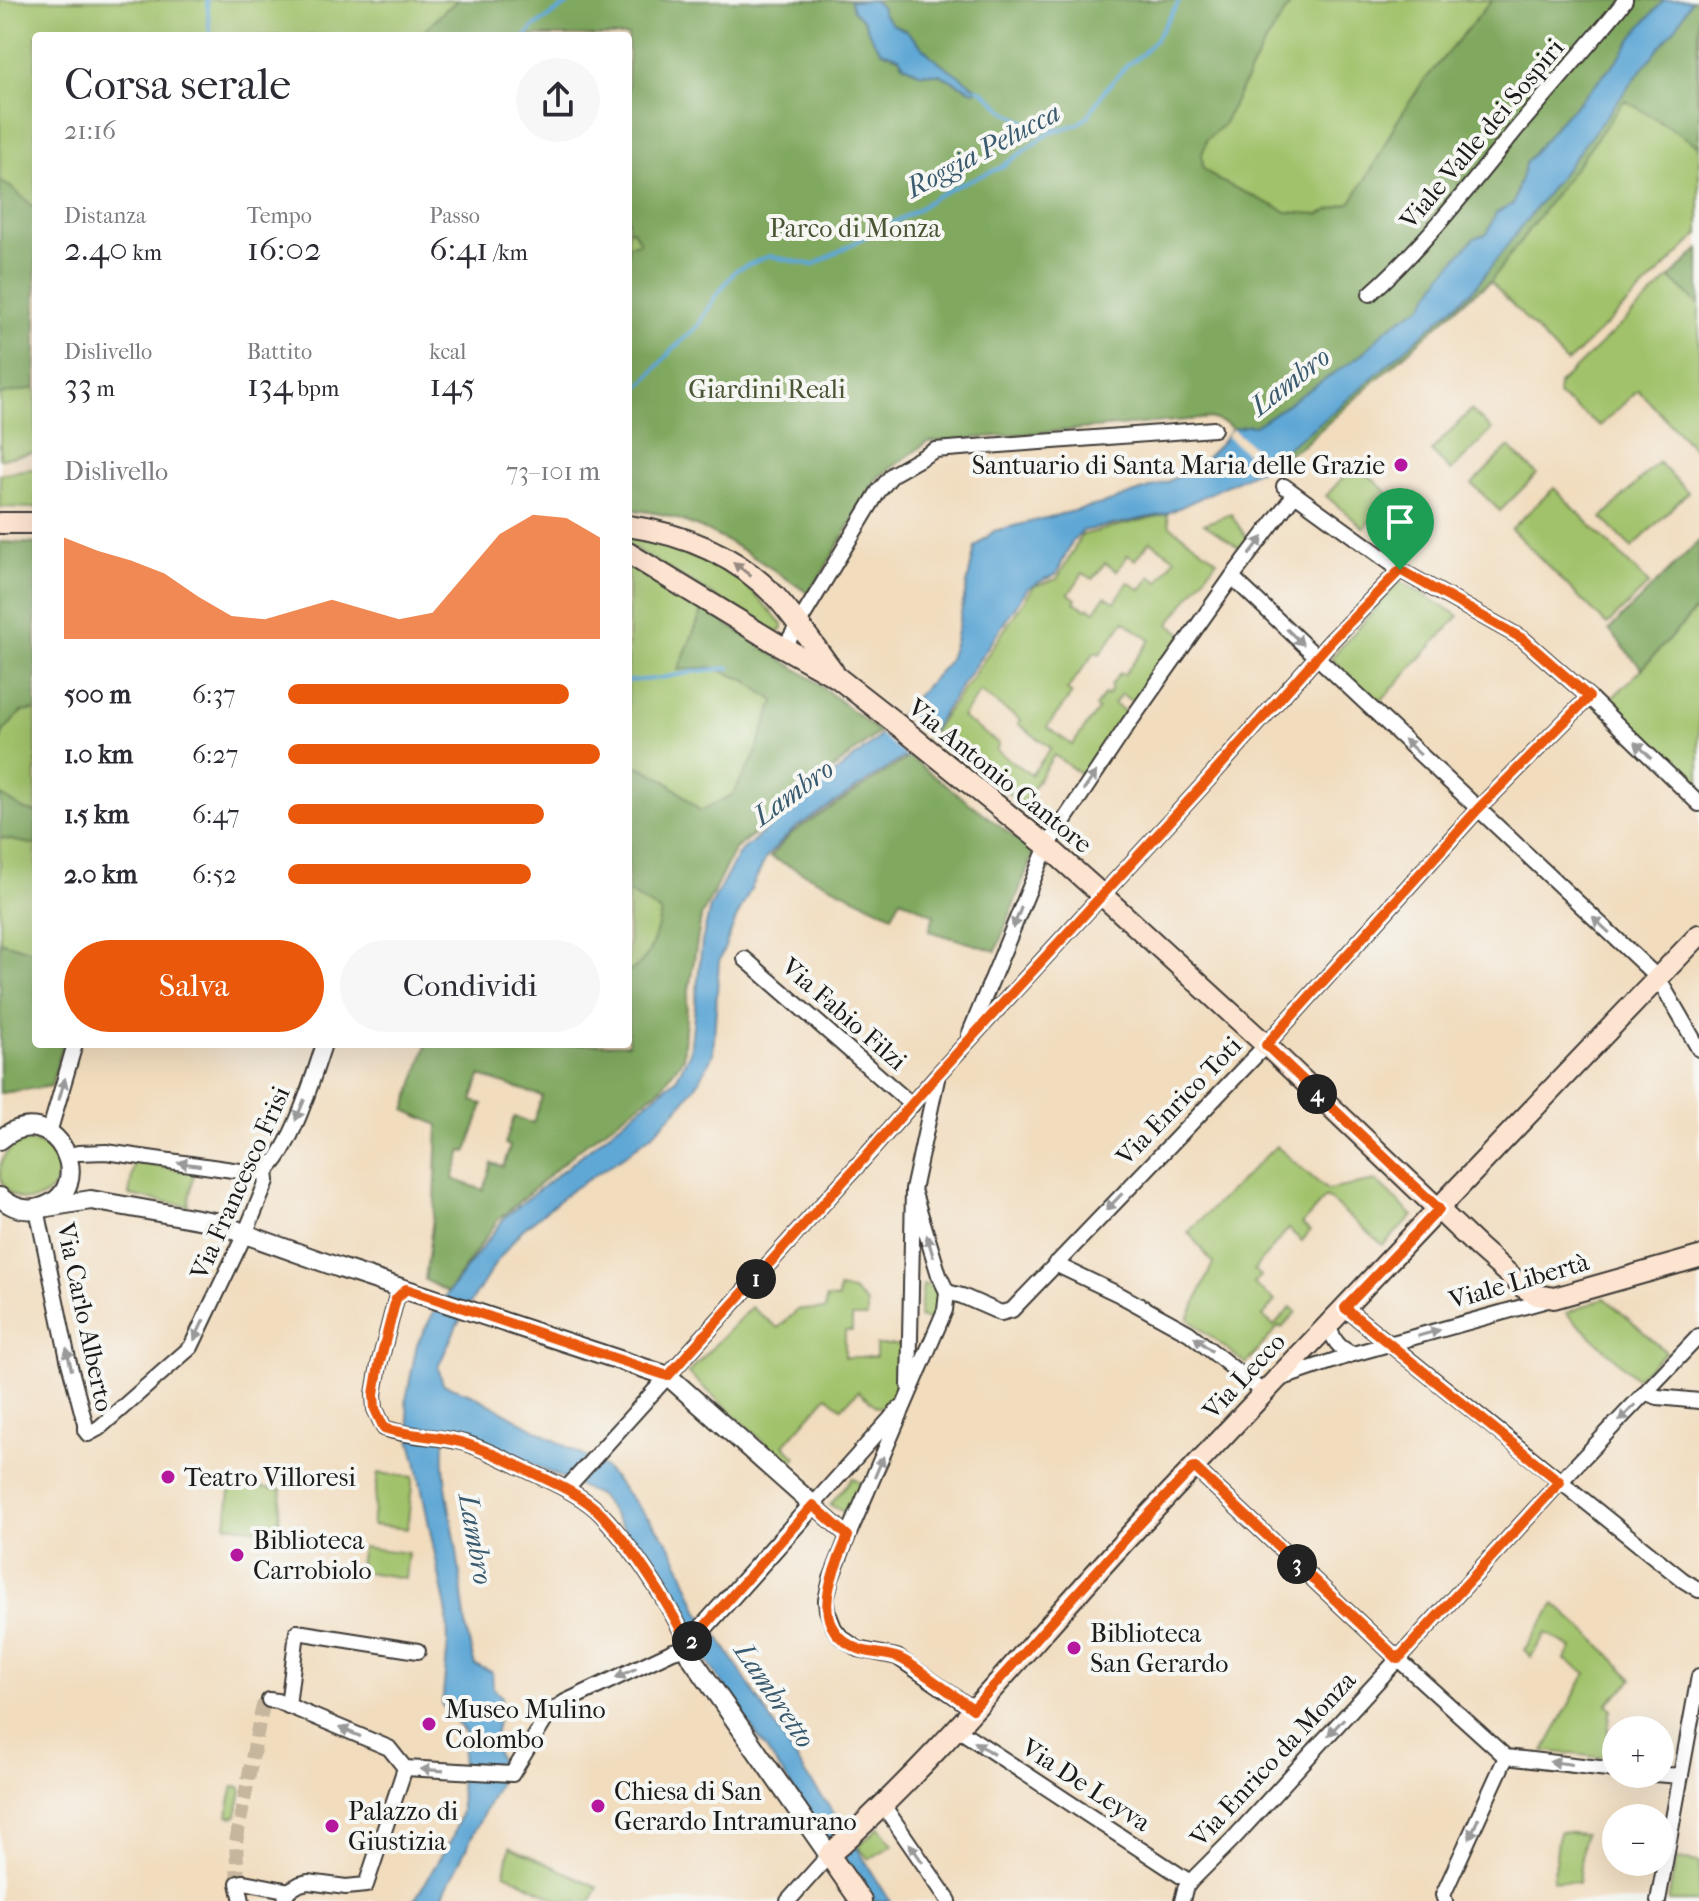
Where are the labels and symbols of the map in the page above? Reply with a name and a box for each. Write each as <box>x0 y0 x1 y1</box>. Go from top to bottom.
street label: Viale Valle dei Sospiri <box>1393 32 1571 236</box>
water label: Roggia Pelucca <box>899 96 1066 205</box>
park label: Parco di Monza <box>769 213 942 244</box>
water label: Lambro <box>1242 340 1336 424</box>
park label: Giardini Reali <box>688 374 846 405</box>
place label: Santuario di Santa Maria delle Grazie <box>972 450 1385 481</box>
marker: Santuario di Santa Maria delle Grazie <box>1392 456 1410 474</box>
pin <box>1366 488 1434 570</box>
one-way arrow <box>1248 536 1264 556</box>
one-way arrow <box>732 562 752 578</box>
one-way arrow <box>1285 627 1304 645</box>
street label: Via Antonio Cantore <box>901 692 1098 860</box>
one-way arrow <box>1403 738 1422 757</box>
one-way arrow <box>1634 741 1653 759</box>
water label: Lambro <box>744 752 840 834</box>
one-way arrow <box>1082 771 1097 792</box>
one-way arrow <box>1011 906 1024 930</box>
one-way arrow <box>1592 916 1611 934</box>
street label: Via Fabio Filzi <box>774 951 913 1077</box>
street label: Via Enrico Toti <box>1109 1030 1248 1173</box>
pin: 4 <box>1297 1074 1337 1114</box>
one-way arrow <box>56 1076 69 1100</box>
street label: Via Francesco Frisi <box>183 1081 297 1285</box>
one-way arrow <box>294 1098 307 1122</box>
one-way arrow <box>176 1157 201 1170</box>
one-way arrow <box>1106 1192 1124 1211</box>
street label: Via Carlo Alberto <box>50 1219 120 1414</box>
one-way arrow <box>924 1234 936 1258</box>
street label: Viale Libertà <box>1445 1246 1593 1316</box>
pin: 1 <box>736 1259 776 1299</box>
one-way arrow <box>192 1318 206 1342</box>
street label: Via Lecco <box>1196 1326 1292 1426</box>
one-way arrow <box>1418 1326 1442 1339</box>
one-way arrow <box>1193 1337 1213 1353</box>
one-way arrow <box>62 1346 74 1371</box>
one-way arrow <box>1618 1403 1636 1422</box>
one-way arrow <box>872 1455 885 1479</box>
place label: Teatro Villoresi <box>184 1462 356 1493</box>
marker: Teatro Villoresi <box>159 1468 177 1486</box>
water label: Lambro <box>451 1489 500 1587</box>
place label: Biblioteca Carrobiolo <box>253 1525 372 1586</box>
pin: 3 <box>1277 1544 1317 1584</box>
marker: Biblioteca Carrobiolo <box>228 1546 246 1564</box>
place label: Biblioteca San Gerardo <box>1090 1618 1229 1679</box>
pin: 2 <box>672 1621 712 1661</box>
water label: Lambretto <box>727 1634 822 1754</box>
marker: Biblioteca San Gerardo <box>1065 1639 1083 1657</box>
street label: Via Enrico da Monza <box>1183 1664 1363 1854</box>
one-way arrow <box>615 1666 638 1680</box>
place label: Museo Mulino Colombo <box>445 1694 606 1755</box>
marker: Museo Mulino Colombo <box>420 1715 438 1733</box>
one-way arrow <box>1327 1717 1345 1736</box>
one-way arrow <box>338 1725 362 1738</box>
street label: Via De Leyva <box>1015 1731 1157 1839</box>
one-way arrow <box>974 1740 995 1755</box>
one-way arrow <box>1548 1756 1573 1769</box>
one-way arrow <box>419 1763 444 1776</box>
place label: Chiesa di San Gerardo Intramurano <box>614 1776 857 1837</box>
place label: Palazzo di Giustizia <box>348 1796 459 1857</box>
marker: Chiesa di San Gerardo Intramurano <box>589 1797 607 1815</box>
one-way arrow <box>1467 1816 1481 1839</box>
marker: Palazzo di Giustizia <box>323 1817 341 1835</box>
one-way arrow <box>909 1843 924 1864</box>

